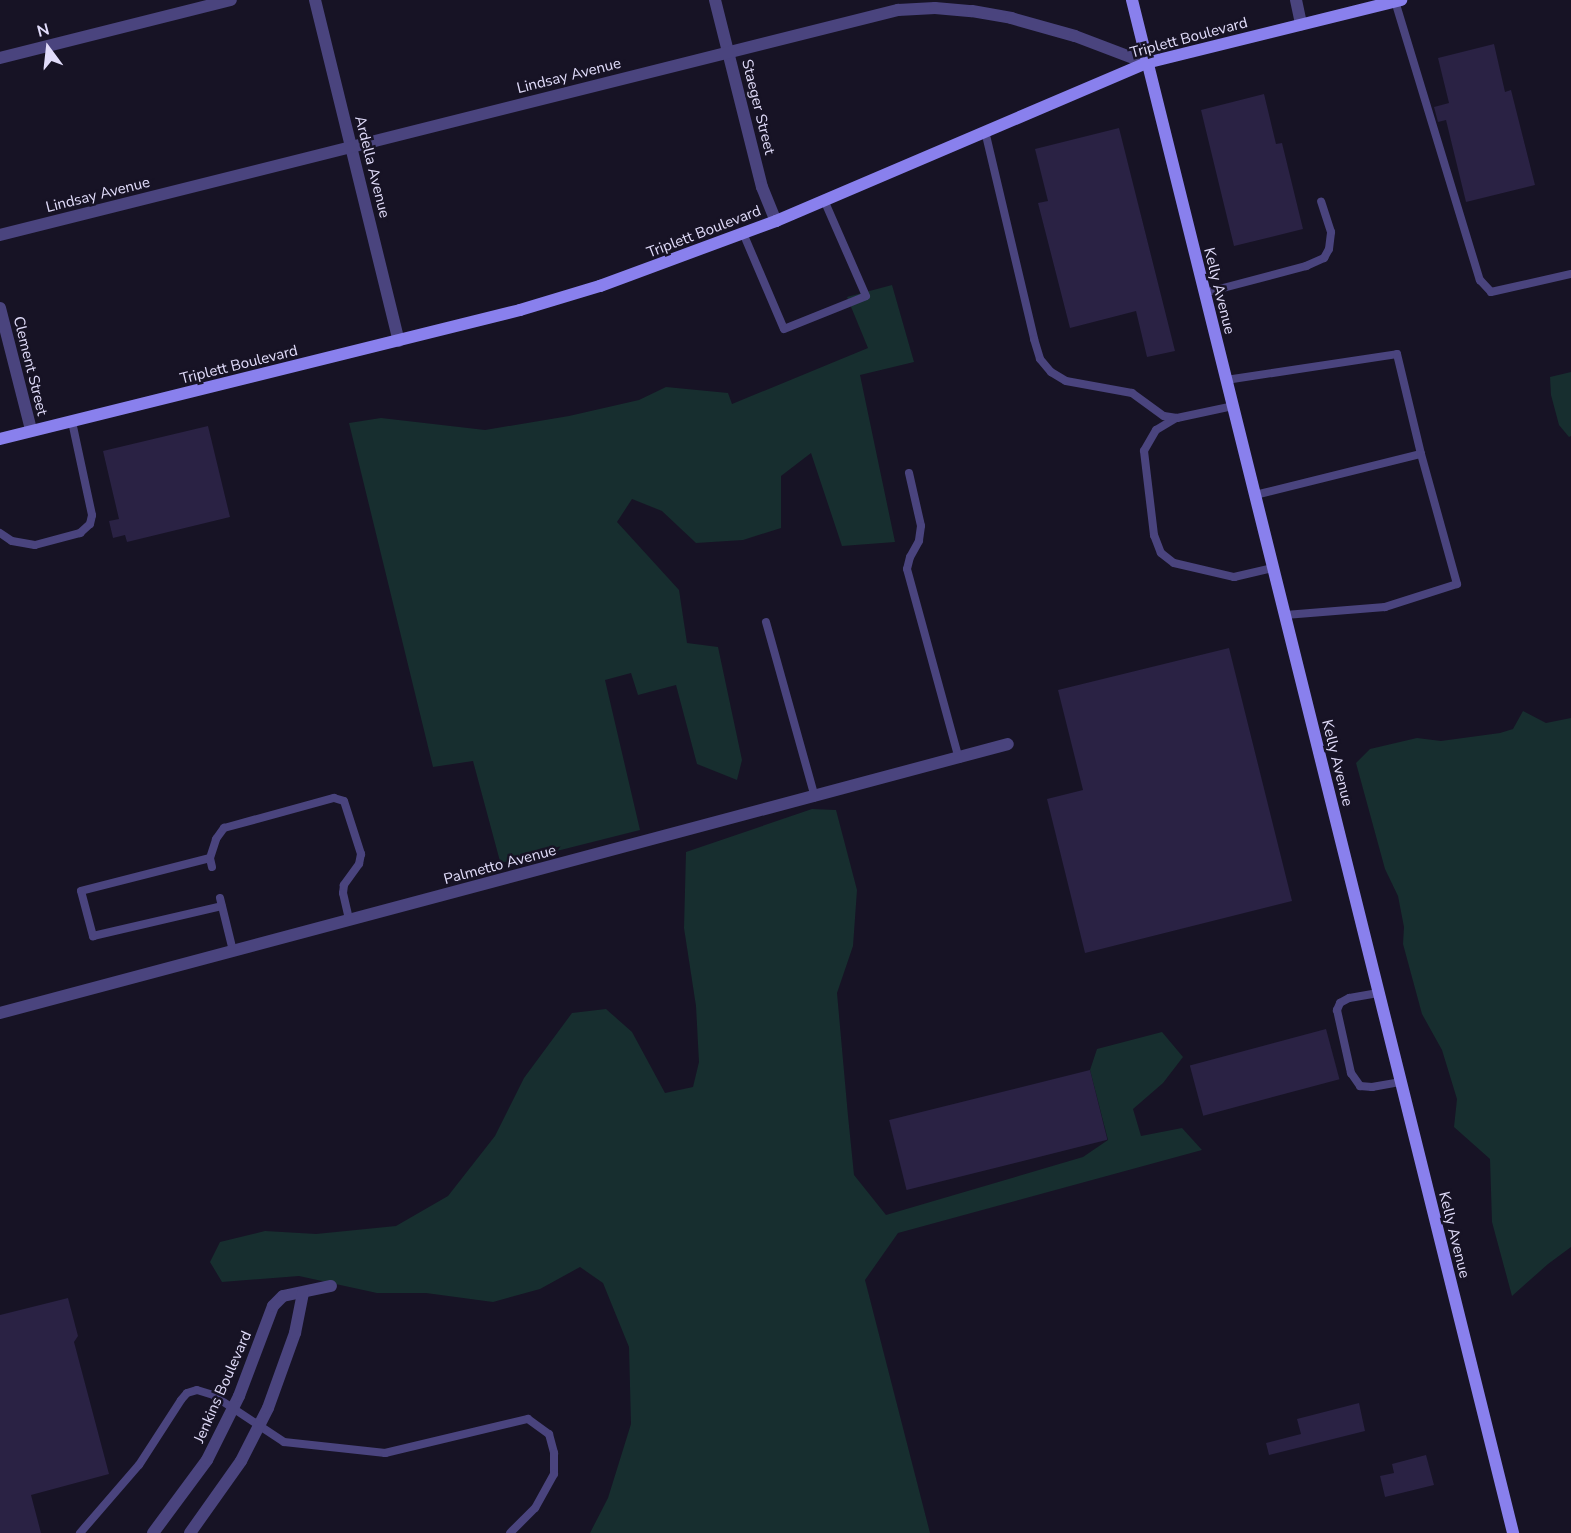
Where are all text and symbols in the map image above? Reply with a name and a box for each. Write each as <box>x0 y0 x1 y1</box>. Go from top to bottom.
street label: Triplett Boulevard <box>1128 14 1250 62</box>
north arrow <box>18 18 78 78</box>
text: N <box>35 18 52 43</box>
street label: Lindsay Avenue <box>515 54 623 98</box>
street label: Staeger Street <box>737 58 779 156</box>
street label: Ardella Avenue <box>351 114 393 220</box>
street label: Lindsay Avenue <box>44 173 152 217</box>
street label: Triplett Boulevard <box>644 202 764 262</box>
street label: Kelly Avenue <box>1200 246 1238 336</box>
street label: Clement Street <box>9 314 51 418</box>
street label: Triplett Boulevard <box>178 342 300 388</box>
street label: Kelly Avenue <box>1318 718 1356 808</box>
street label: Palmetto Avenue <box>442 841 558 889</box>
street label: Kelly Avenue <box>1435 1190 1473 1280</box>
street label: Jenkins Boulevard <box>190 1328 256 1446</box>

